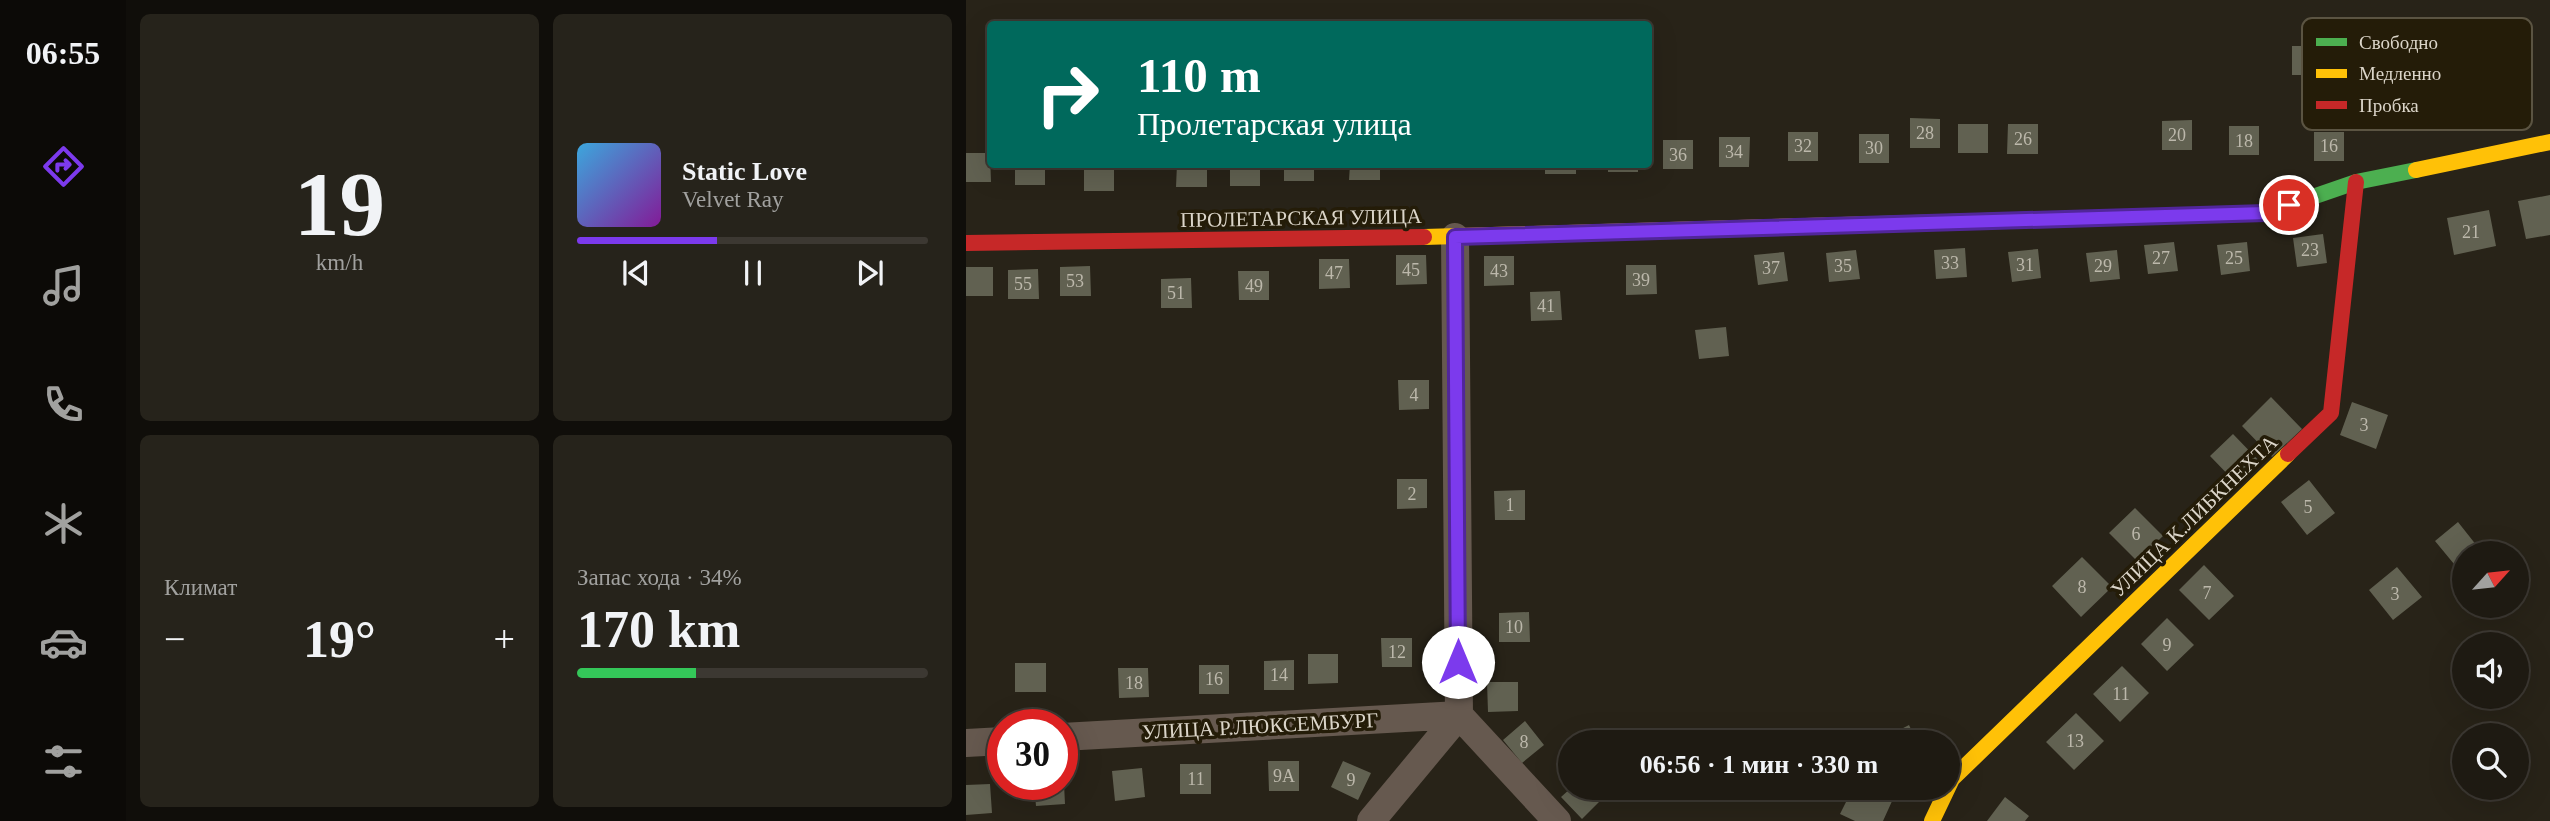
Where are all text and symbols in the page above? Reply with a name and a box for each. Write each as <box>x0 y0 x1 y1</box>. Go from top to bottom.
legend <box>2302 18 2532 130</box>
text: Свободно <box>2359 32 2438 53</box>
text: 06:55 <box>26 35 100 71</box>
text: 110 m <box>1137 48 1261 103</box>
icon: right <box>1022 49 1113 140</box>
text: Медленно <box>2359 63 2441 84</box>
text: Пробка <box>2359 95 2419 116</box>
text: Пролетарская улица <box>1137 106 1412 142</box>
house number: 28 <box>1916 123 1934 143</box>
house number: 20 <box>2168 125 2186 145</box>
house number: 26 <box>2014 129 2032 149</box>
house number: 18 <box>2235 131 2253 151</box>
house number: 32 <box>1794 136 1812 156</box>
house number: 16 <box>2320 136 2338 156</box>
house number: 30 <box>1865 138 1883 158</box>
icon: directions <box>39 142 88 191</box>
house number: 34 <box>1725 142 1743 162</box>
house number: 36 <box>1669 145 1687 165</box>
text: 19 <box>294 154 385 255</box>
text: Static Love <box>682 157 807 186</box>
pin <box>2259 175 2319 235</box>
icon: arrive <box>2270 186 2308 224</box>
text: Velvet Ray <box>682 187 784 212</box>
street label: ПРОЛЕТАРСКАЯ УЛИЦА <box>1180 204 1423 232</box>
house number: 21 <box>2462 222 2480 242</box>
house number: 23 <box>2301 240 2319 260</box>
house number: 27 <box>2152 248 2170 268</box>
house number: 25 <box>2225 248 2243 268</box>
text: km/h <box>316 250 363 275</box>
house number: 33 <box>1941 253 1959 273</box>
icon: previous <box>617 254 655 292</box>
icon: pause <box>734 254 772 292</box>
icon: next <box>851 254 889 292</box>
house number: 31 <box>2016 255 2034 275</box>
house number: 35 <box>1834 256 1852 276</box>
house number: 29 <box>2094 256 2112 276</box>
house number: 37 <box>1762 258 1780 278</box>
house number: 45 <box>1402 260 1420 280</box>
icon: music <box>39 261 88 310</box>
house number: 43 <box>1490 261 1508 281</box>
house number: 47 <box>1325 263 1343 283</box>
house number: 39 <box>1632 270 1650 290</box>
house number: 53 <box>1066 271 1084 291</box>
house number: 55 <box>1014 274 1032 294</box>
house number: 49 <box>1245 276 1263 296</box>
house number: 51 <box>1167 283 1185 303</box>
house number: 41 <box>1537 296 1555 316</box>
icon: phone <box>39 380 88 429</box>
house number: 4 <box>1410 385 1419 405</box>
house number: 3 <box>2360 415 2369 435</box>
street label: УЛИЦА К.ЛИБКНЕХТА <box>2106 430 2283 602</box>
house number: 2 <box>1408 484 1417 504</box>
house number: 1 <box>1506 495 1515 515</box>
house number: 5 <box>2304 497 2313 517</box>
icon: climate <box>39 499 88 548</box>
house number: 6 <box>2132 524 2141 544</box>
north arrow <box>2452 541 2529 618</box>
map controls <box>2452 541 2529 800</box>
text: Запас хода · 34% <box>577 565 742 590</box>
text: Климат <box>164 575 237 600</box>
house number: 8 <box>2078 577 2087 597</box>
house number: 7 <box>2203 583 2212 603</box>
house number: 3 <box>2391 584 2400 604</box>
text: 170 km <box>577 601 740 658</box>
text: 19° <box>303 611 376 668</box>
house number: 10 <box>1505 617 1523 637</box>
icon: car <box>39 618 88 667</box>
text: − <box>164 618 185 660</box>
text: + <box>494 618 515 660</box>
position arrow <box>1421 625 1495 699</box>
button: sound <box>2452 632 2529 709</box>
house number: 9 <box>2163 635 2172 655</box>
house number: 12 <box>1388 642 1406 662</box>
house number: 14 <box>1270 665 1288 685</box>
house number: 16 <box>1205 669 1223 689</box>
house number: 18 <box>1125 673 1143 693</box>
house number: 11 <box>2112 684 2130 704</box>
street label: УЛИЦА Р.ЛЮКСЕМБУРГ <box>1141 708 1379 744</box>
speed limit sign: 30 <box>987 709 1078 800</box>
button: search <box>2452 723 2529 800</box>
house number: 13 <box>2066 731 2084 751</box>
house number: 8 <box>1520 732 1529 752</box>
icon: filters <box>39 737 88 786</box>
text: 06:56 · 1 мин · 330 m <box>1640 750 1878 779</box>
house number: 9А <box>1273 766 1295 786</box>
house number: 11 <box>1187 769 1205 789</box>
house number: 9 <box>1347 770 1356 790</box>

